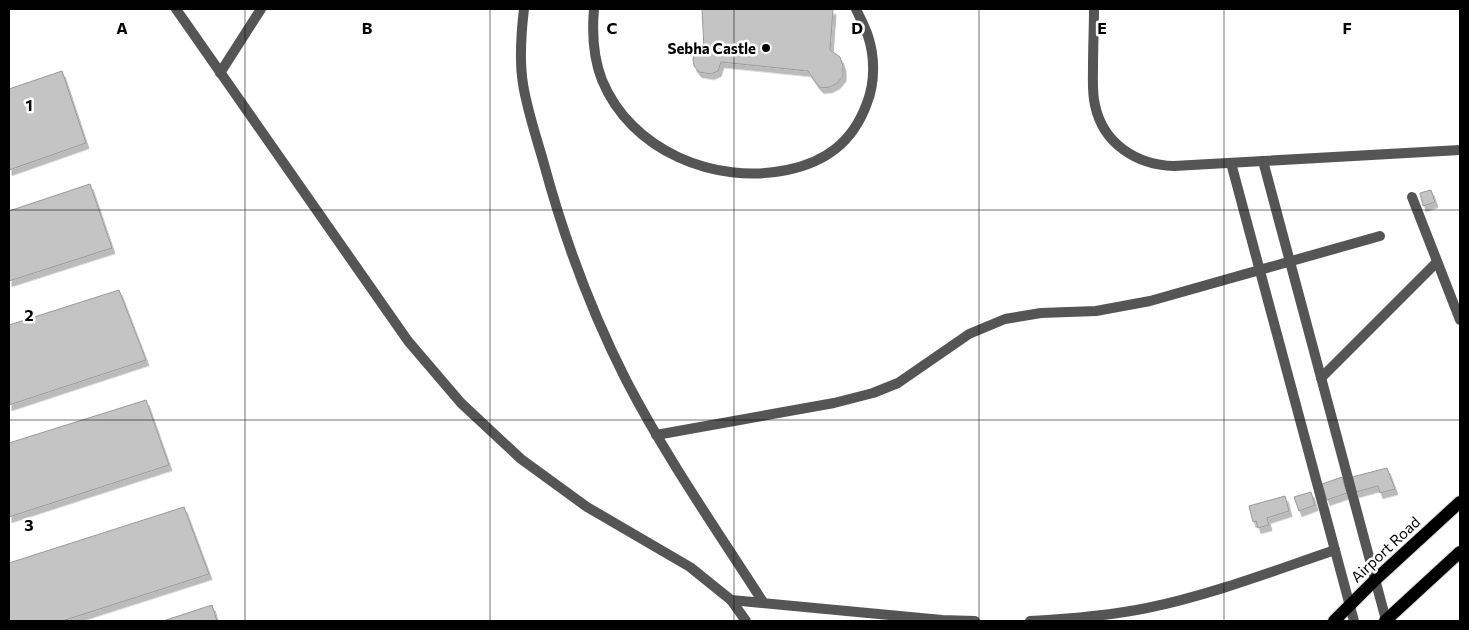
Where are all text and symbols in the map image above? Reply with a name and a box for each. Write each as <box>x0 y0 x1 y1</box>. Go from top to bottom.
text: A <box>116 18 128 37</box>
text: B <box>362 18 373 37</box>
text: C <box>607 18 618 37</box>
text: D <box>851 18 863 37</box>
text: E <box>1097 18 1107 37</box>
text: F <box>1342 18 1352 37</box>
place label: Sebha Castle <box>667 39 756 57</box>
marker: Sebha Castle <box>760 42 772 54</box>
text: 1 <box>25 95 33 114</box>
text: 2 <box>24 305 34 324</box>
street label: Airport Road <box>1347 512 1423 586</box>
text: 3 <box>24 515 34 534</box>

